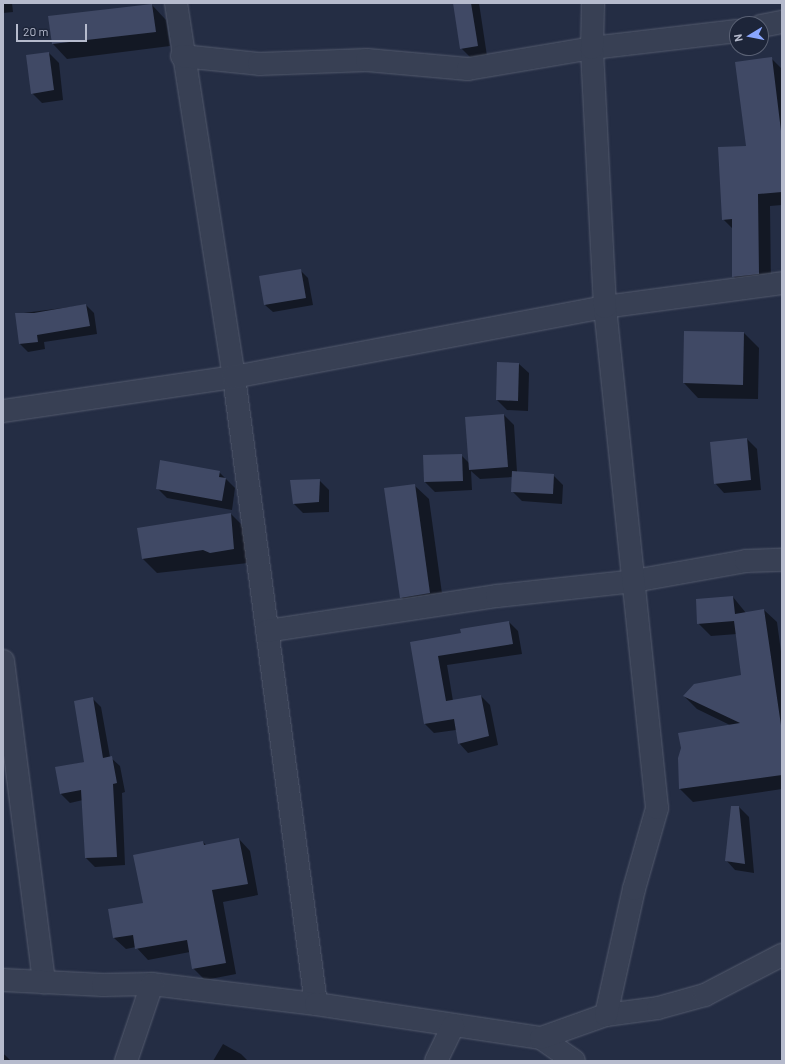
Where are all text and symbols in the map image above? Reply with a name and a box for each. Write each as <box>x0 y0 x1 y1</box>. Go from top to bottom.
scale bar <box>18 16 89 42</box>
north arrow <box>729 16 769 56</box>
text: 20 m <box>23 24 49 38</box>
text: N <box>731 33 745 43</box>

